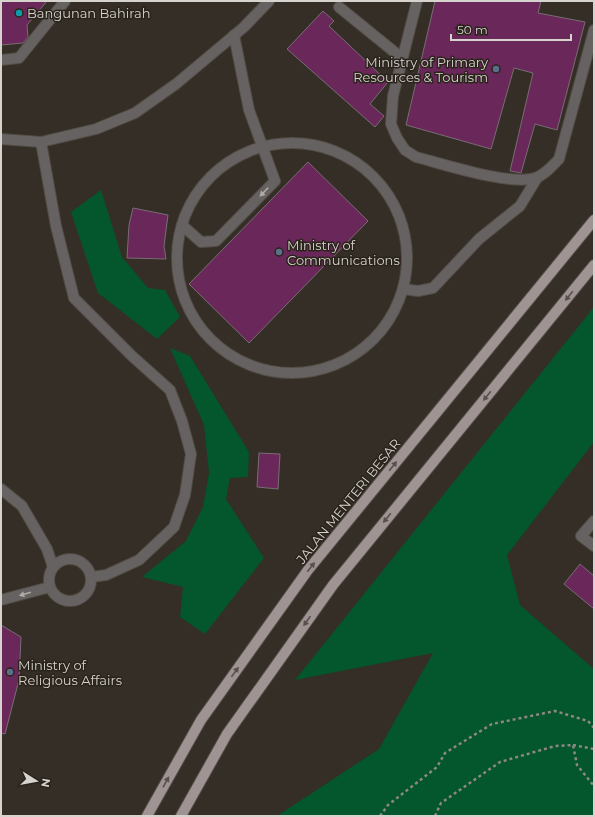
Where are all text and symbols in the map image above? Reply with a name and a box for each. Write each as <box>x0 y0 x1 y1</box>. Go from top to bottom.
place label: Bangunan Bahirah <box>27 5 150 21</box>
marker: Bangunan Bahirah <box>14 8 24 18</box>
scale bar <box>451 16 571 42</box>
text: 50 m <box>457 22 488 37</box>
place label: Ministry of Primary Resources & Tourism <box>353 54 489 85</box>
marker: Ministry of Primary Resources & Tourism <box>491 64 501 74</box>
one-way arrow <box>259 187 269 197</box>
place label: Ministry of Communications <box>287 237 400 268</box>
marker: Ministry of Communications <box>274 247 284 257</box>
one-way arrow <box>565 290 574 301</box>
one-way arrow <box>483 391 491 402</box>
street label: JALAN MENTERI BESAR <box>292 435 403 568</box>
one-way arrow <box>389 461 398 471</box>
one-way arrow <box>383 513 391 524</box>
one-way arrow <box>307 561 315 572</box>
one-way arrow <box>19 591 32 597</box>
one-way arrow <box>303 616 311 626</box>
place label: Ministry of Religious Affairs <box>18 657 122 688</box>
marker: Ministry of Religious Affairs <box>5 667 15 677</box>
one-way arrow <box>231 667 239 677</box>
north arrow <box>16 761 56 801</box>
one-way arrow <box>163 776 169 788</box>
text: N <box>38 777 54 789</box>

